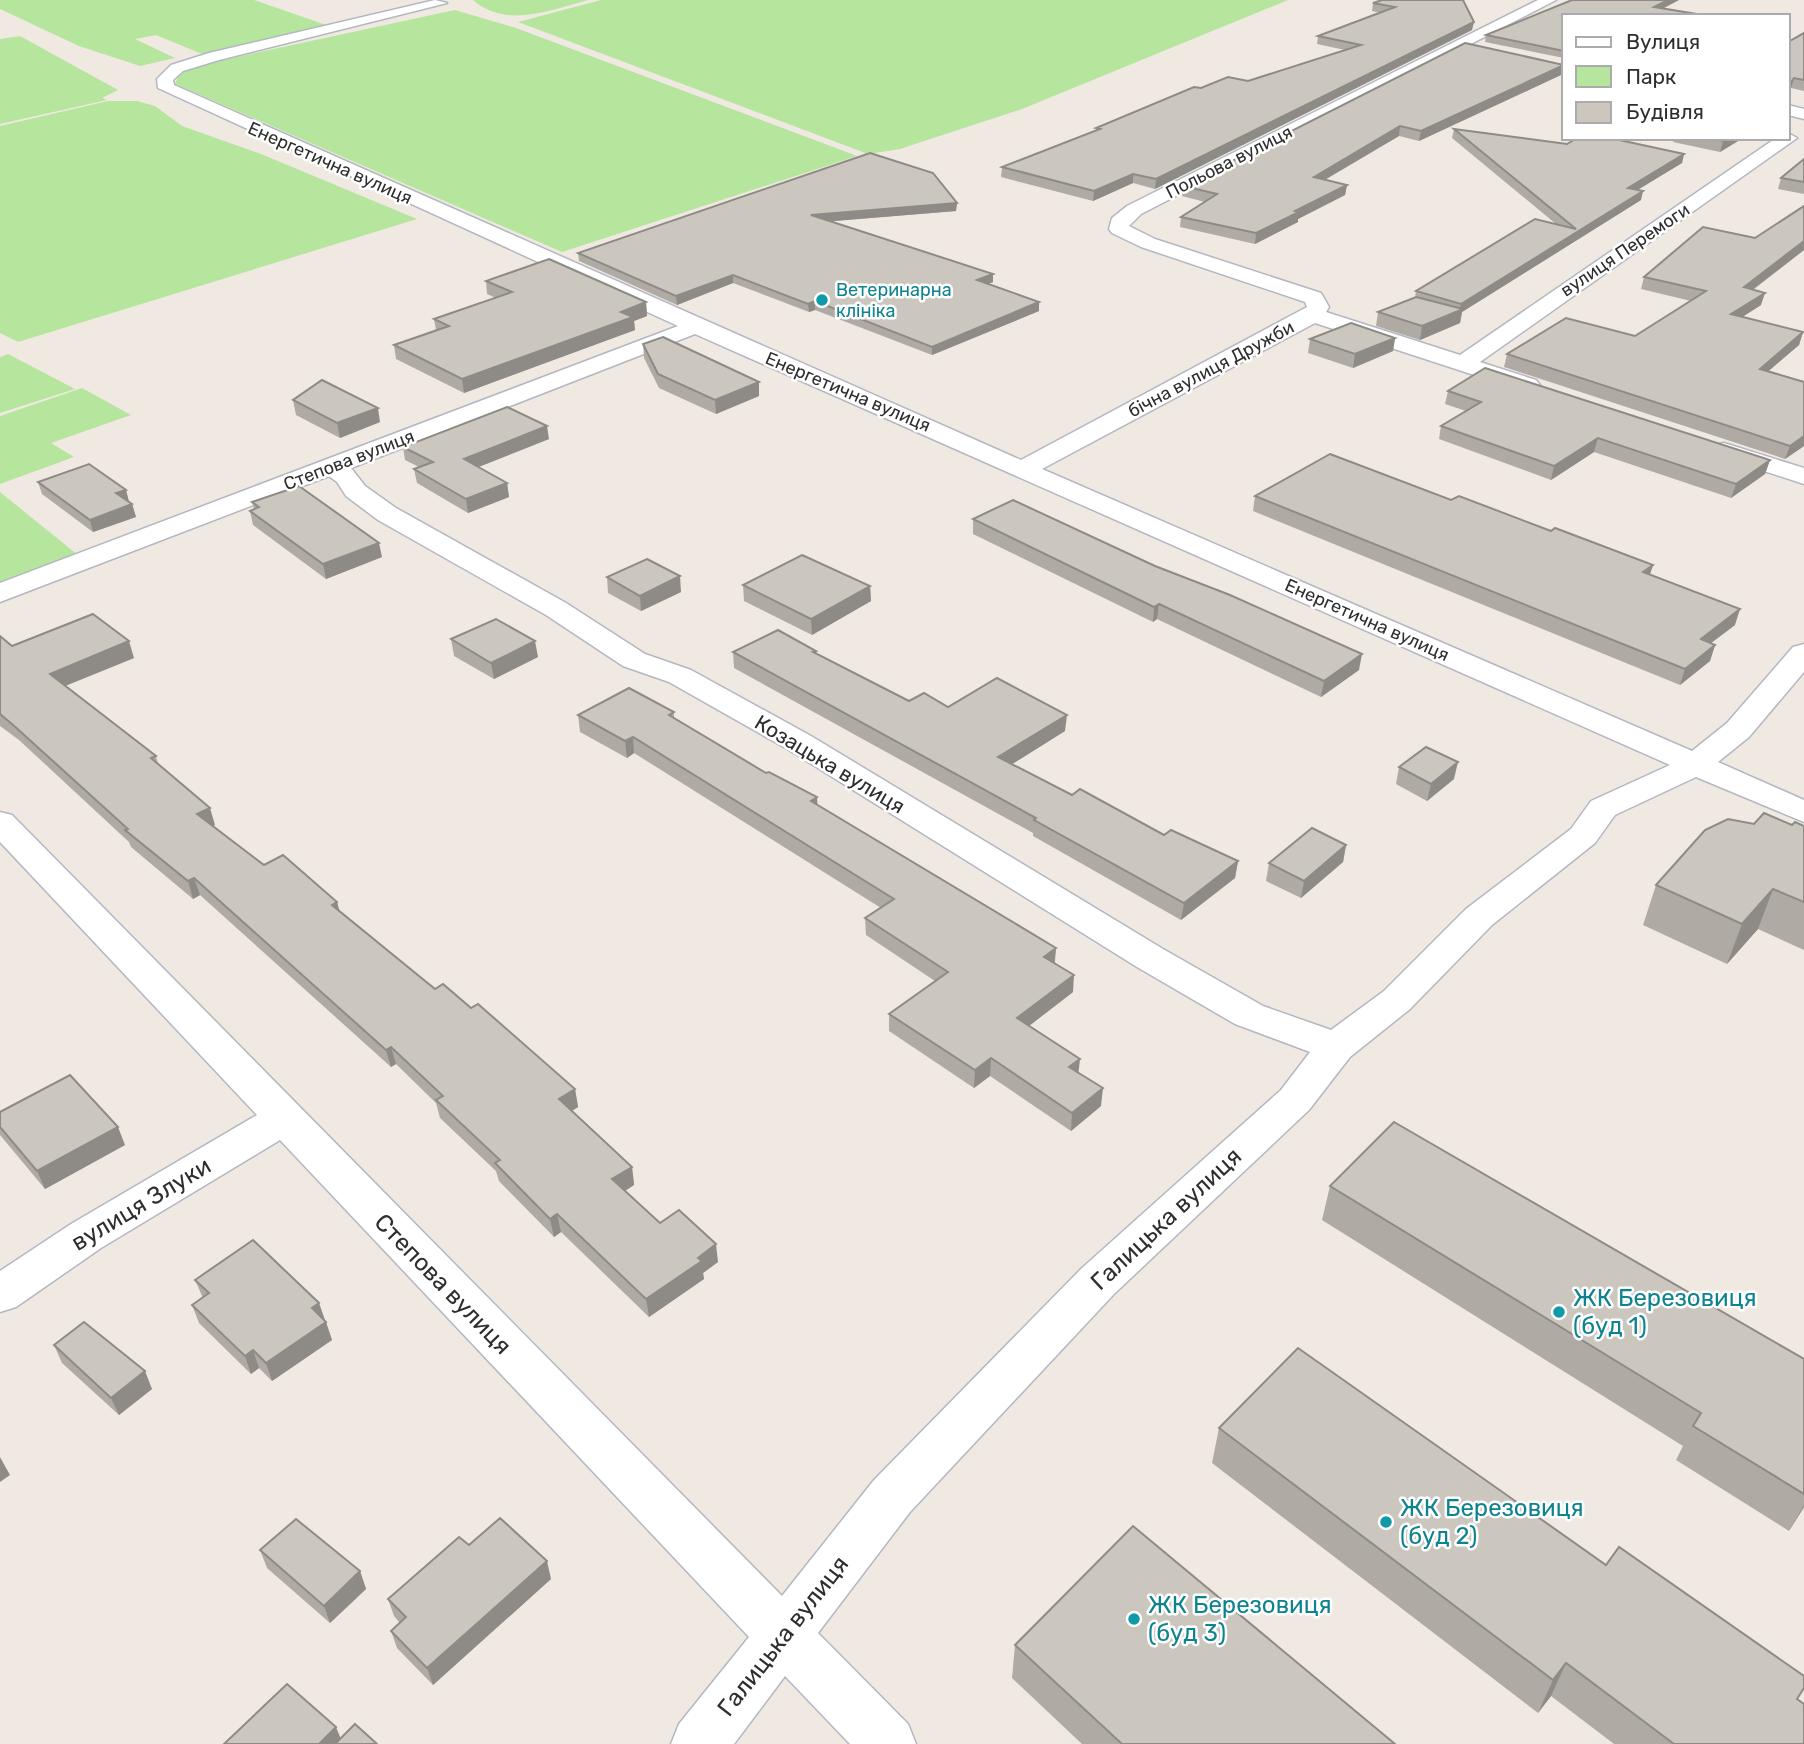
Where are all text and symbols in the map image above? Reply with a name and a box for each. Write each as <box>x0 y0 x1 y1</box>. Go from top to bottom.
legend <box>1562 14 1790 140</box>
text: Вулиця <box>1626 29 1700 54</box>
text: Парк <box>1626 64 1676 89</box>
text: Будівля <box>1626 99 1704 124</box>
street label: Енергетична вулиця <box>244 117 416 209</box>
street label: Польова вулиця <box>1162 121 1296 203</box>
street label: вулиця Перемоги <box>1556 199 1694 301</box>
place label: Ветеринарна клініка <box>836 279 952 322</box>
marker: Ветеринарна клініка <box>814 292 830 308</box>
street label: бічна вулиця Дружби <box>1124 316 1298 422</box>
street label: Енергетична вулиця <box>762 347 934 437</box>
street label: Степова вулиця <box>280 425 418 495</box>
street label: Енергетична вулиця <box>1281 574 1453 666</box>
street label: Козацька вулиця <box>750 709 910 819</box>
street label: Галицька вулиця <box>1085 1142 1247 1296</box>
street label: вулиця Злуки <box>66 1151 216 1257</box>
street label: Степова вулиця <box>369 1208 517 1360</box>
place label: ЖК Березовиця (буд 1) <box>1573 1284 1757 1340</box>
marker: ЖК Березовиця (буд 1) <box>1551 1304 1567 1320</box>
place label: ЖК Березовиця (буд 2) <box>1400 1494 1584 1550</box>
marker: ЖК Березовиця (буд 2) <box>1378 1514 1394 1530</box>
street label: Галицька вулиця <box>712 1550 854 1722</box>
place label: ЖК Березовиця (буд 3) <box>1148 1591 1332 1647</box>
marker: ЖК Березовиця (буд 3) <box>1126 1611 1142 1627</box>

